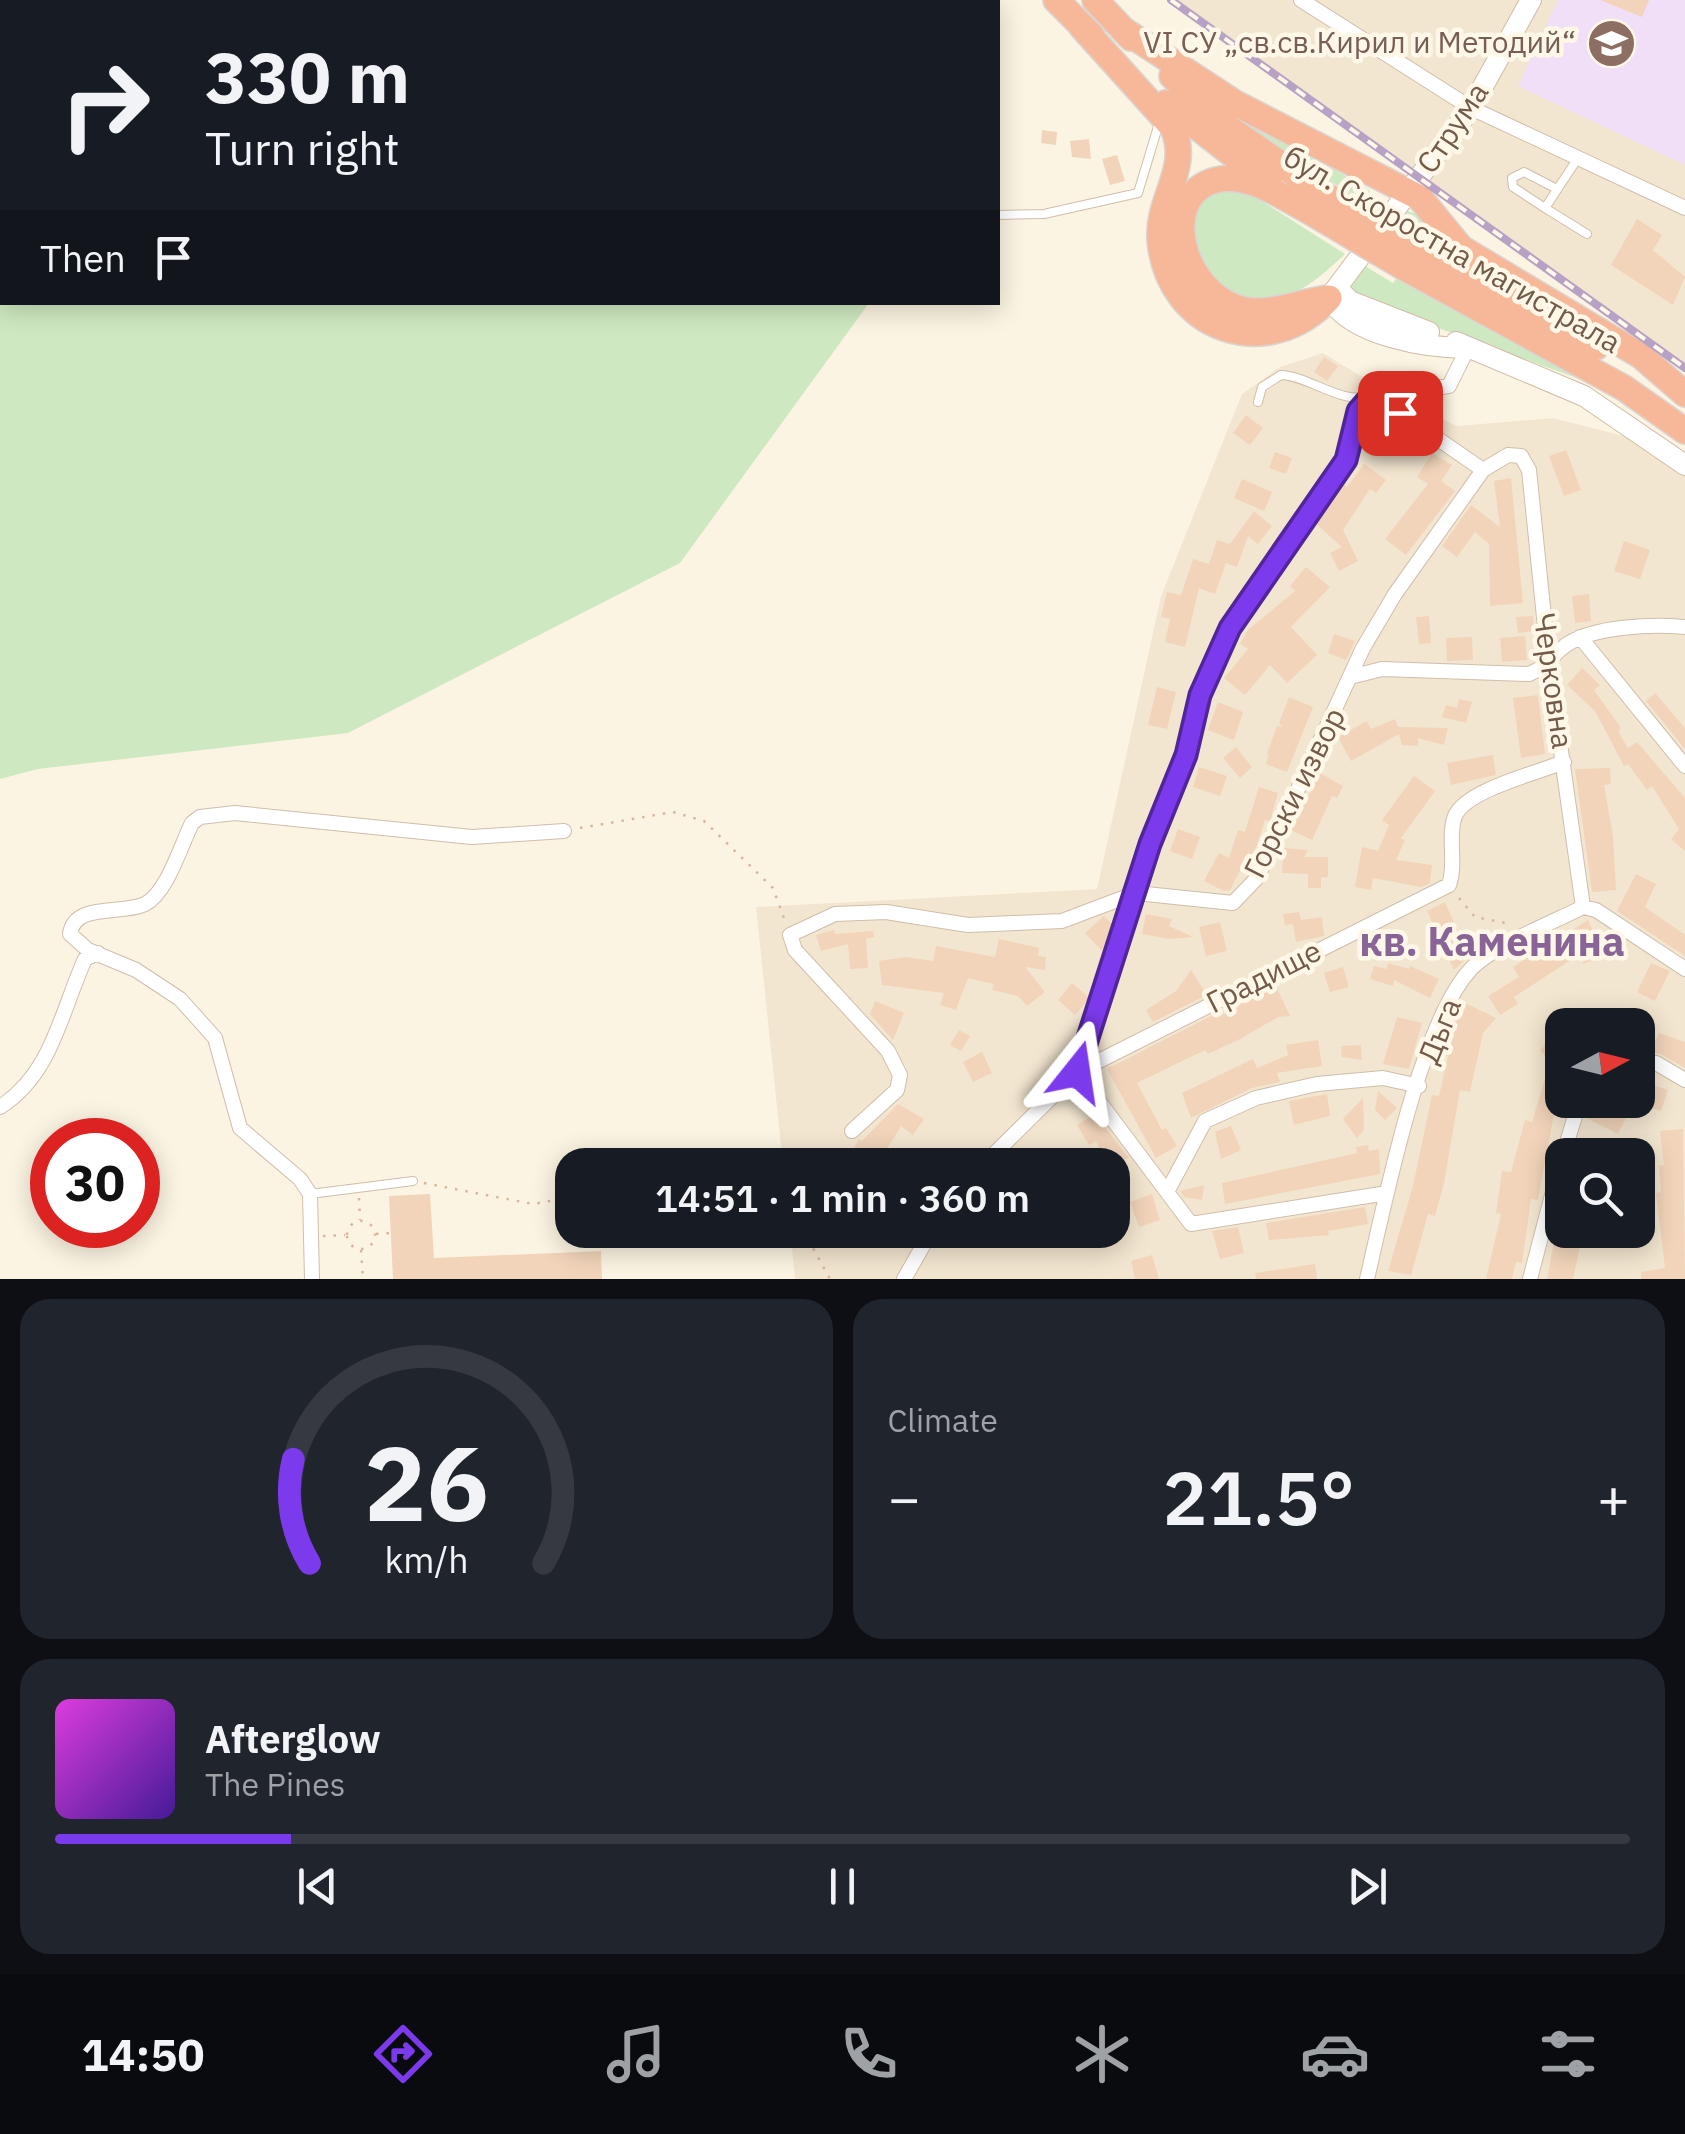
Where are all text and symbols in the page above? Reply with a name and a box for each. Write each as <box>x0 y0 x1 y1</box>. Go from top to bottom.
school or university icon: VI СУ „св.св.Кирил и Методий“ <box>1585 17 1637 69</box>
place label: VI СУ „св.св.Кирил и Методий“ <box>1143 22 1576 61</box>
text: 330 m <box>205 31 410 122</box>
icon: right <box>40 40 170 170</box>
street label: Струма <box>1407 74 1496 180</box>
text: Turn right <box>205 119 400 177</box>
street label: бул. Скоростна магистрала <box>1277 136 1628 361</box>
icon: arrive <box>146 230 201 285</box>
text: Then <box>40 233 126 282</box>
pin <box>1358 371 1443 456</box>
icon: arrive <box>1373 386 1428 441</box>
street label: Черковна <box>1526 611 1583 751</box>
street label: Горски извор <box>1234 701 1353 884</box>
district label: кв. Каменина <box>1359 915 1625 967</box>
street label: Градище <box>1199 930 1327 1021</box>
street label: Дъга <box>1408 992 1469 1069</box>
north arrow <box>1545 1008 1655 1118</box>
map controls <box>1545 1008 1655 1248</box>
position arrow <box>1025 1020 1129 1124</box>
speed limit sign: 30 <box>30 1118 160 1248</box>
button: search <box>1545 1138 1655 1248</box>
text: 14:51 · 1 min · 360 m <box>655 1173 1030 1222</box>
text: Climate <box>888 1399 998 1441</box>
text: 26 <box>364 1414 489 1550</box>
text: 21.5° <box>1162 1448 1355 1546</box>
text: − <box>888 1462 921 1533</box>
text: + <box>1597 1462 1630 1533</box>
text: km/h <box>384 1536 468 1583</box>
text: Afterglow <box>205 1714 381 1763</box>
text: The Pines <box>205 1763 345 1805</box>
icon: previous <box>290 1859 345 1914</box>
icon: pause <box>815 1859 870 1914</box>
icon: next <box>1340 1859 1395 1914</box>
icon: directions <box>368 2019 438 2089</box>
icon: music <box>601 2019 671 2089</box>
icon: phone <box>834 2019 904 2089</box>
icon: climate <box>1067 2019 1137 2089</box>
icon: car <box>1300 2019 1370 2089</box>
icon: filters <box>1533 2019 1603 2089</box>
text: 14:50 <box>82 2025 204 2083</box>

